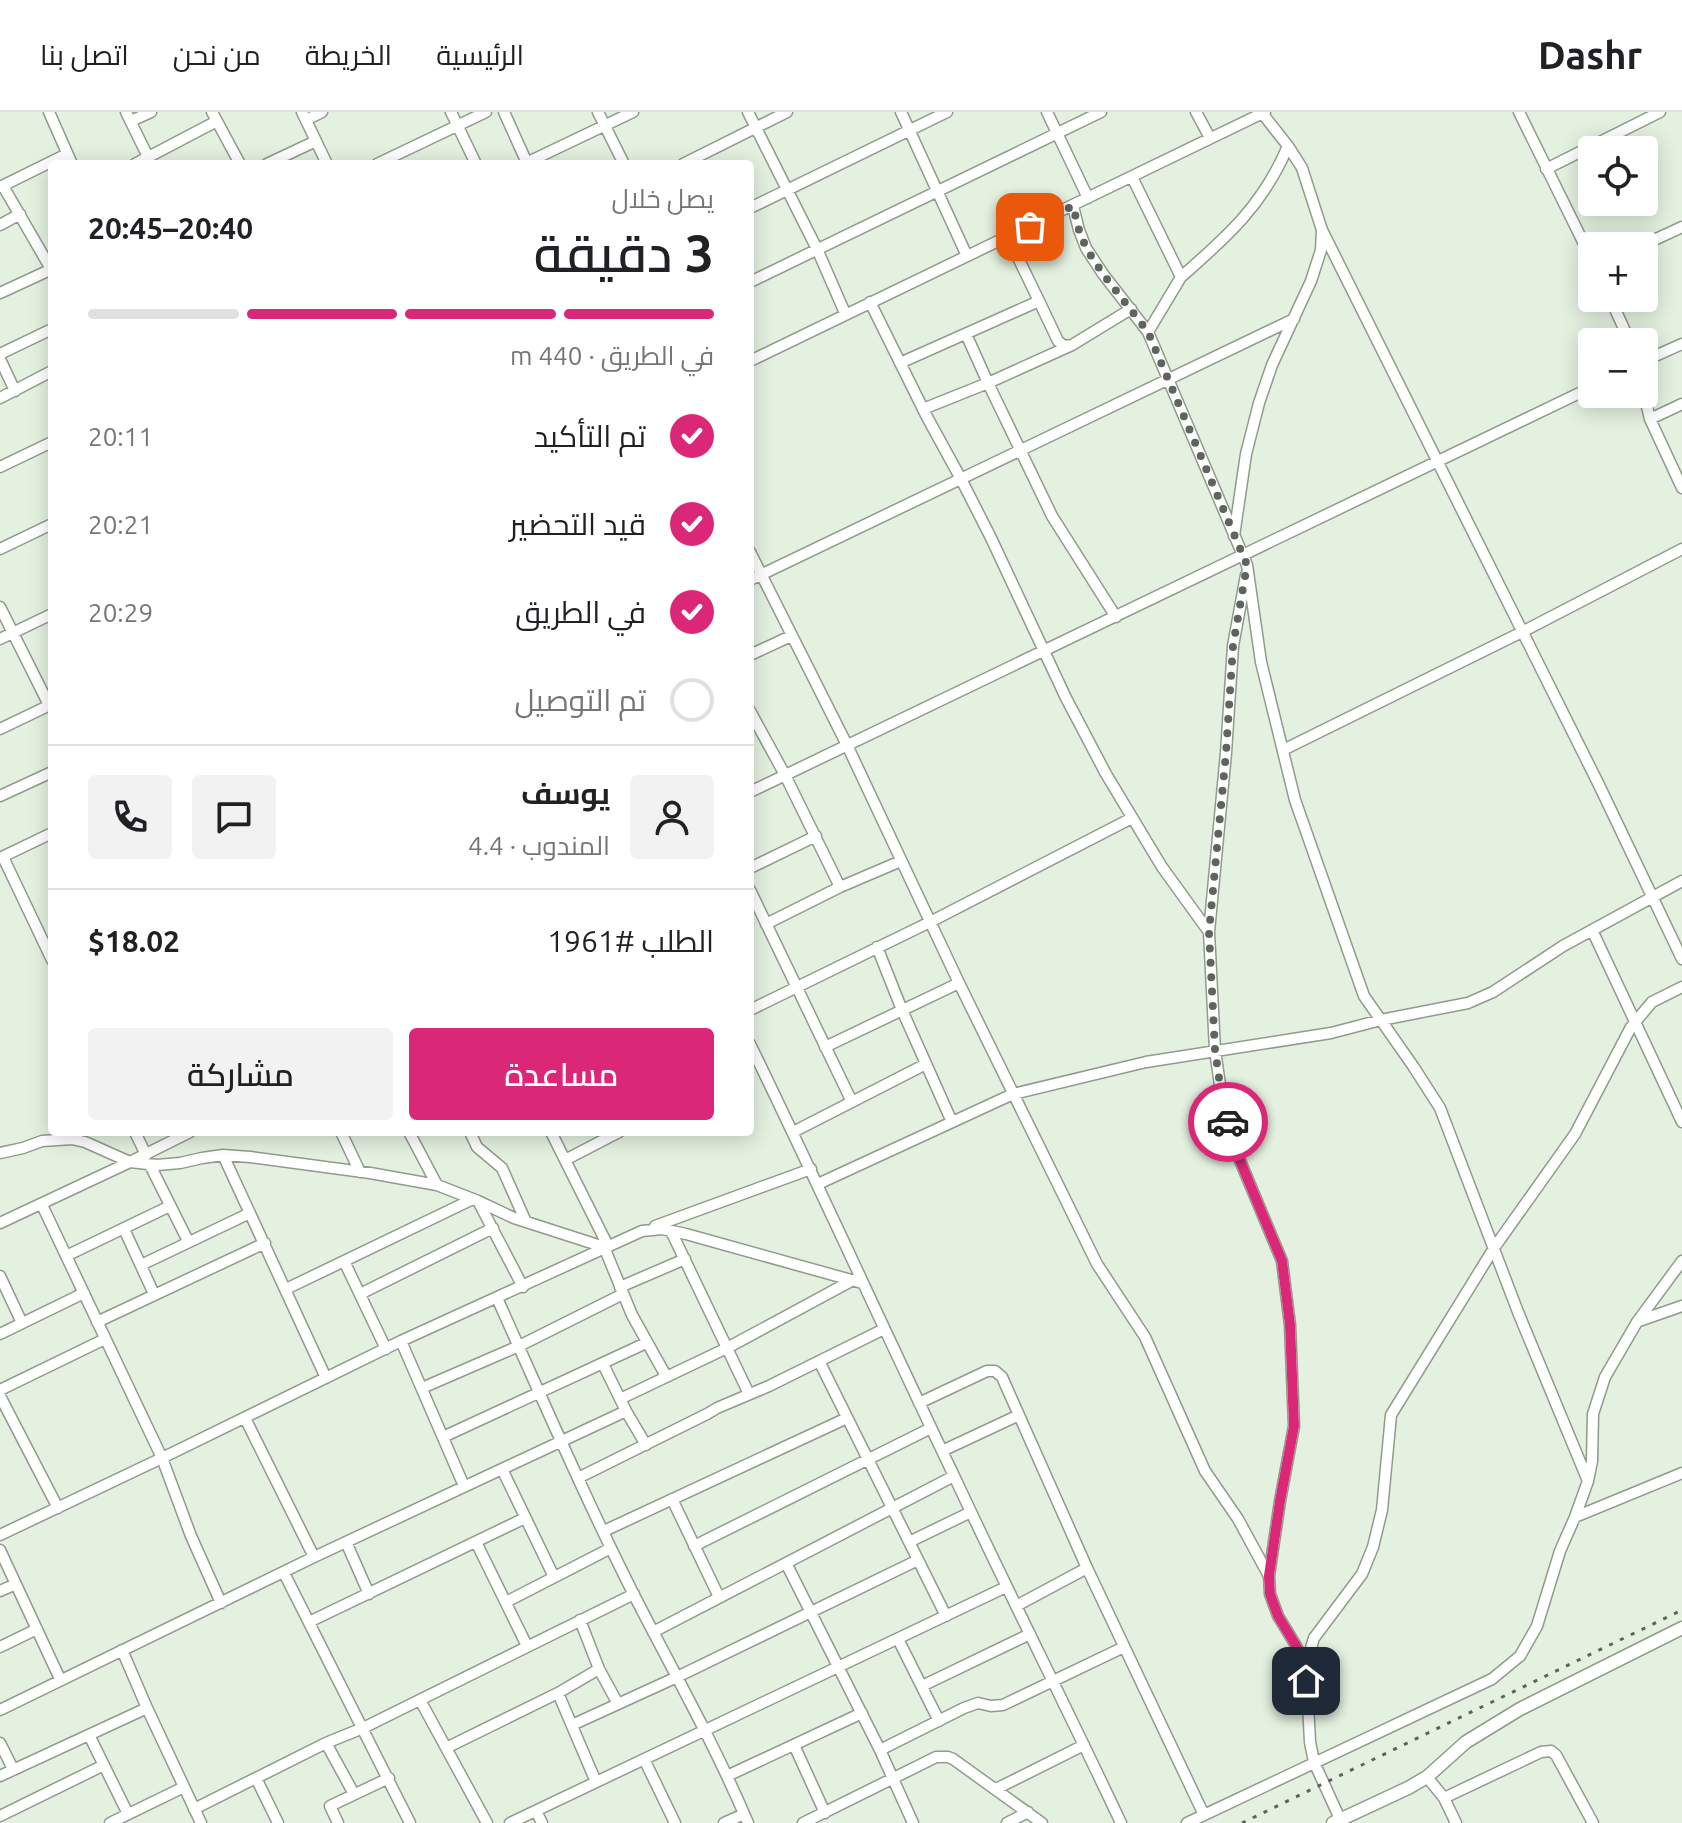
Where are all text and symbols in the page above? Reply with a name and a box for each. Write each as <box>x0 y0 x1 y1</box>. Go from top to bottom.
text: Dashr <box>1538 34 1642 76</box>
text: اتصل بنا <box>40 39 129 70</box>
text: من نحن <box>173 39 261 70</box>
text: الخريطة <box>305 39 392 70</box>
text: الرئيسية <box>436 39 524 70</box>
map controls <box>1578 136 1658 408</box>
button: locate <box>1578 136 1658 216</box>
text: يصل خلال <box>612 184 714 213</box>
pin <box>996 193 1064 261</box>
icon: bag <box>1008 205 1052 249</box>
text: 20:40–20:45 <box>88 211 253 245</box>
text: 3 دقيقة <box>534 224 714 282</box>
button: + <box>1578 232 1658 312</box>
button: − <box>1578 328 1658 408</box>
text: في الطريق · 440 m <box>510 341 714 370</box>
icon: check <box>670 414 714 458</box>
text: تم التأكيد <box>534 419 646 453</box>
text: 20:11 <box>88 422 153 451</box>
icon: check <box>670 502 714 546</box>
text: قيد التحضير <box>509 507 646 541</box>
text: 20:21 <box>88 510 153 539</box>
icon: check <box>670 590 714 634</box>
text: في الطريق <box>515 595 646 629</box>
text: 20:29 <box>88 598 153 627</box>
text: تم التوصيل <box>514 683 646 717</box>
button: phone <box>88 775 172 859</box>
button: chat <box>192 775 276 859</box>
button: person <box>630 775 714 859</box>
text: يوسف <box>521 776 610 810</box>
text: المندوب · 4.4 <box>468 831 610 860</box>
text: $18.02 <box>88 924 180 958</box>
text: الطلب #1961 <box>547 924 714 958</box>
button: مشاركة <box>88 1028 393 1120</box>
button: مساعدة <box>409 1028 714 1120</box>
courier <box>1188 1082 1268 1162</box>
icon: car <box>1206 1100 1250 1144</box>
pin <box>1272 1647 1340 1715</box>
icon: home <box>1284 1659 1328 1703</box>

